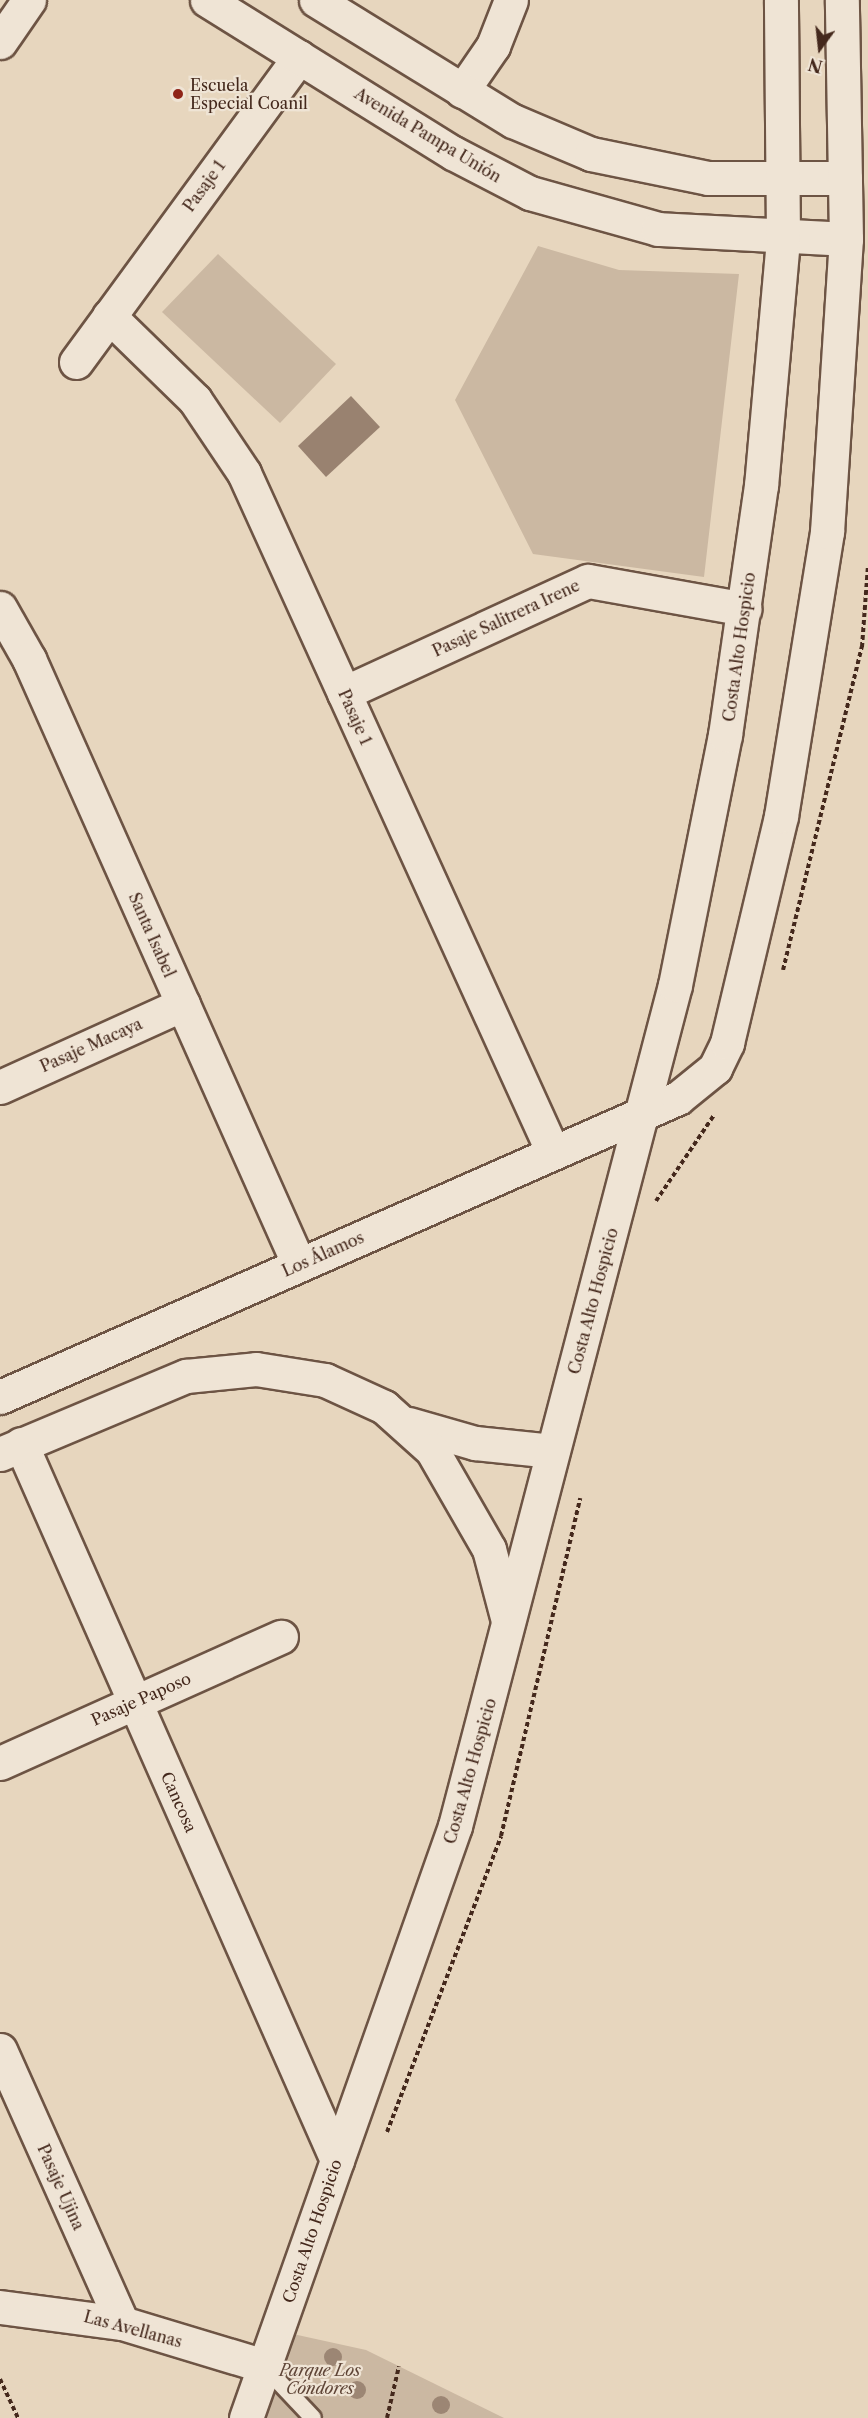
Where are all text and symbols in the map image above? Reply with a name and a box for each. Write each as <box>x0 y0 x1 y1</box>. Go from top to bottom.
north arrow <box>790 18 850 78</box>
text: N <box>806 54 825 77</box>
place label: Escuela Especial Coanil <box>190 75 308 113</box>
street label: Avenida Pampa Unión <box>351 83 505 187</box>
marker: Escuela Especial Coanil <box>171 87 185 101</box>
street label: Pasaje 1 <box>179 157 229 215</box>
street label: Costa Alto Hospicio <box>719 571 759 723</box>
street label: Pasaje Salitrera Irene <box>429 575 583 661</box>
street label: Pasaje 1 <box>334 686 376 748</box>
street label: Santa Isabel <box>125 890 179 980</box>
street label: Pasaje Macaya <box>37 1014 145 1076</box>
street label: Costa Alto Hospicio <box>564 1225 622 1377</box>
street label: Los Álamos <box>279 1227 367 1281</box>
street label: Pasaje Paposo <box>88 1668 194 1730</box>
street label: Costa Alto Hospicio <box>440 1695 500 1847</box>
street label: Cancosa <box>157 1769 201 1835</box>
street label: Pasaje Ujina <box>34 2141 88 2233</box>
street label: Costa Alto Hospicio <box>278 2156 346 2306</box>
street label: Las Avellanas <box>81 2307 185 2351</box>
park label: Parque Los Cóndores <box>279 2360 361 2398</box>

